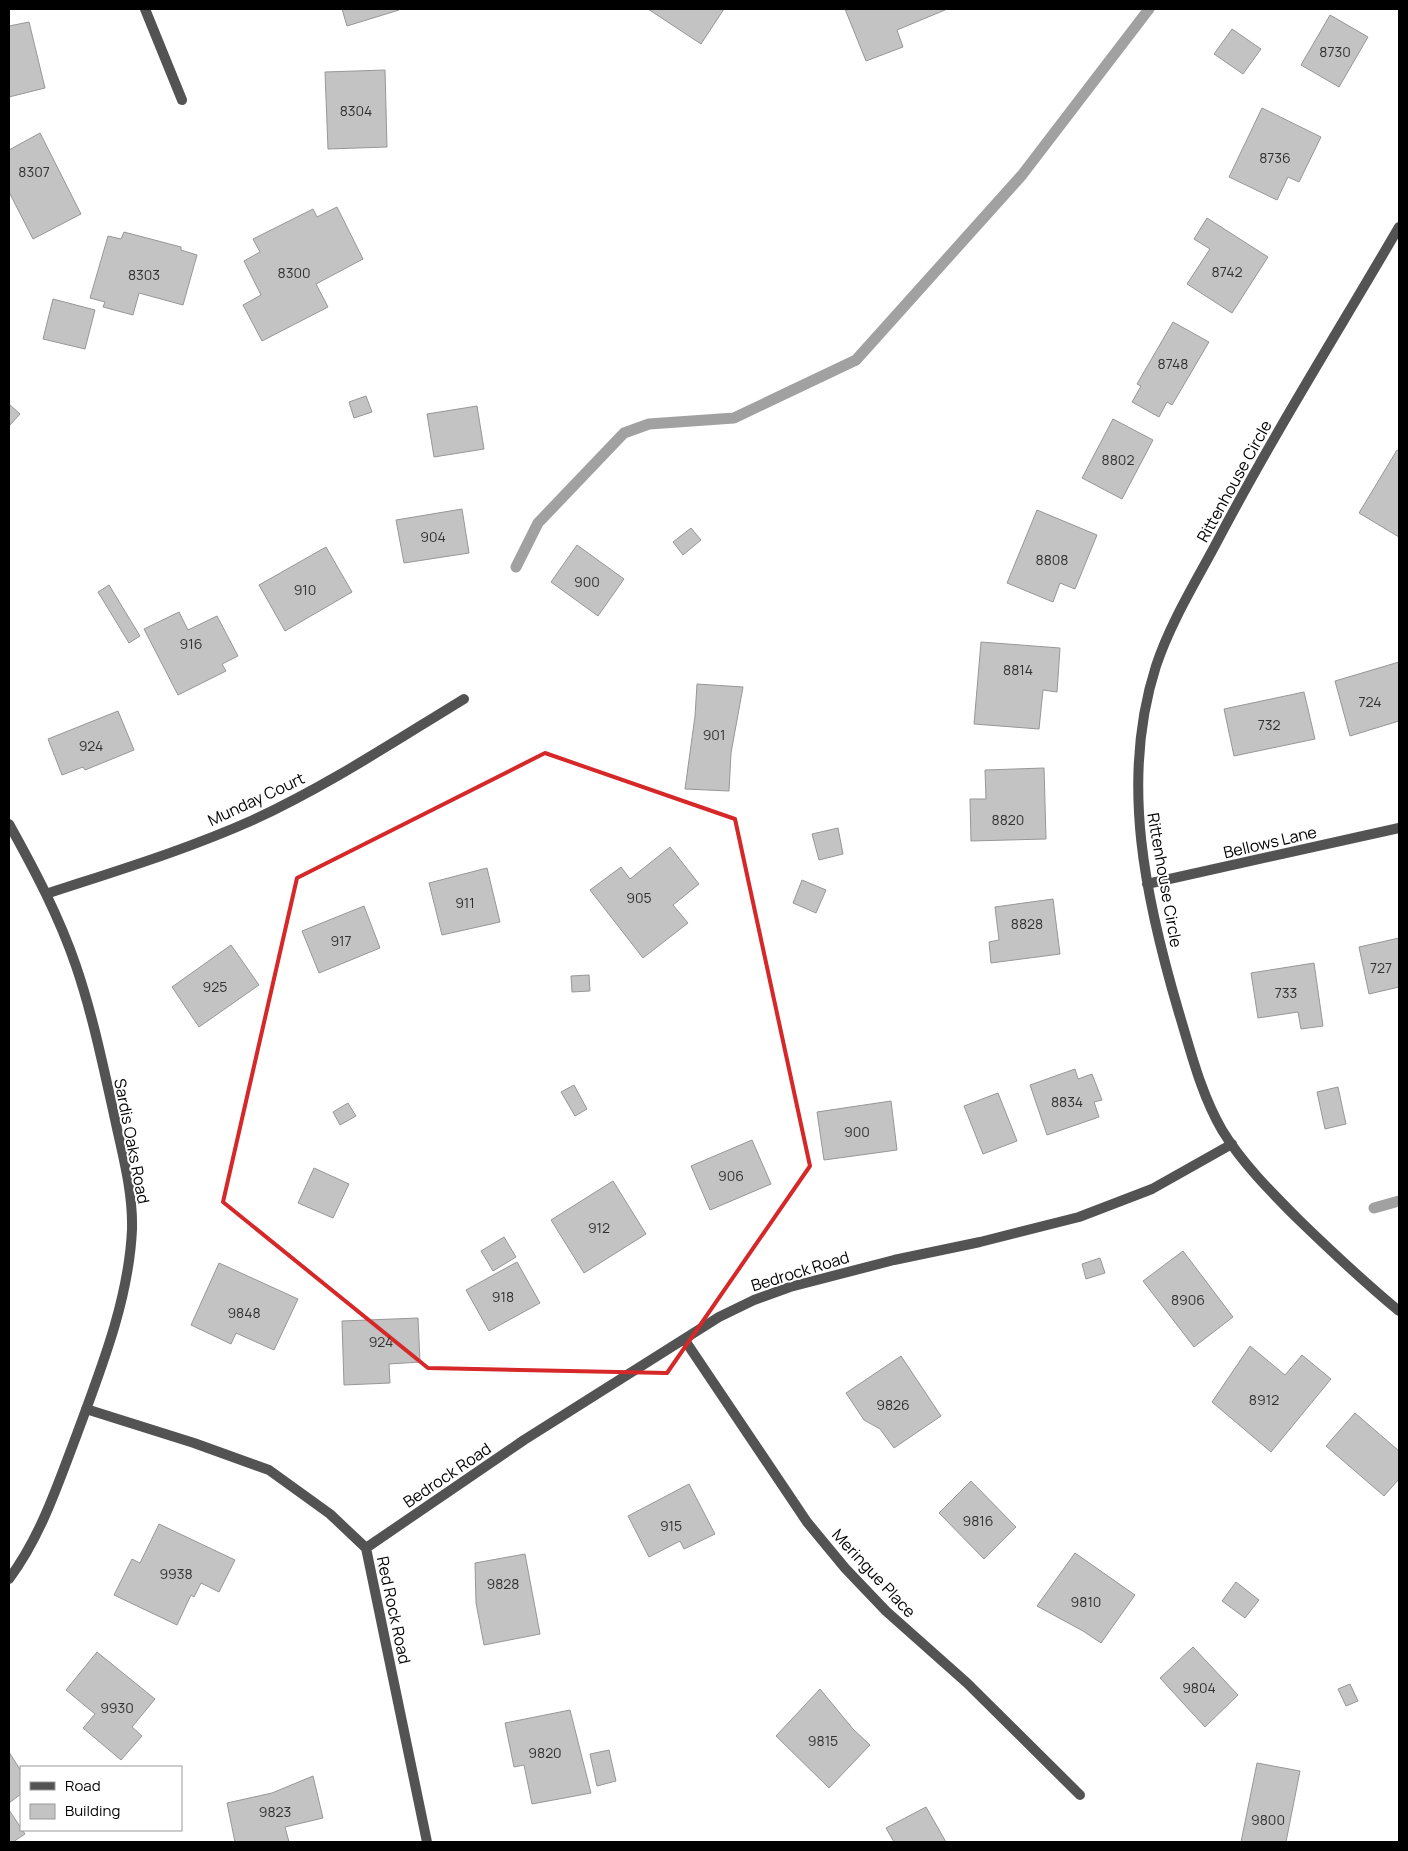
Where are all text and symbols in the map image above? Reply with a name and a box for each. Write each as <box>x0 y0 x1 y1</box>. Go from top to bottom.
house number: 8730 <box>1319 42 1351 61</box>
house number: 8304 <box>340 101 372 120</box>
house number: 8736 <box>1259 148 1291 167</box>
house number: 8307 <box>18 162 50 181</box>
house number: 8742 <box>1212 262 1242 281</box>
house number: 8300 <box>278 263 310 282</box>
house number: 8303 <box>128 265 160 284</box>
house number: 8748 <box>1158 354 1188 373</box>
street label: Rittenhouse Circle <box>1191 416 1277 546</box>
house number: 8802 <box>1102 450 1134 469</box>
house number: 904 <box>420 527 446 546</box>
house number: 8808 <box>1036 550 1068 569</box>
house number: 900 <box>574 572 600 591</box>
house number: 910 <box>294 580 316 599</box>
house number: 916 <box>180 634 202 653</box>
house number: 8814 <box>1003 660 1033 679</box>
house number: 724 <box>1359 692 1381 711</box>
house number: 732 <box>1258 715 1280 734</box>
house number: 901 <box>703 725 725 744</box>
house number: 924 <box>79 736 103 755</box>
street label: Munday Court <box>204 767 308 831</box>
house number: 8820 <box>992 810 1024 829</box>
street label: Rittenhouse Circle <box>1142 811 1188 949</box>
street label: Bellows Lane <box>1221 821 1319 863</box>
house number: 905 <box>626 888 652 907</box>
house number: 911 <box>455 893 475 912</box>
house number: 8828 <box>1011 914 1043 933</box>
house number: 917 <box>330 931 352 950</box>
house number: 727 <box>1370 958 1392 977</box>
house number: 925 <box>203 977 227 996</box>
house number: 733 <box>1275 983 1297 1002</box>
street label: Sardis Oaks Road <box>109 1077 155 1205</box>
house number: 8834 <box>1051 1092 1083 1111</box>
house number: 900 <box>844 1122 870 1141</box>
house number: 906 <box>718 1166 744 1185</box>
house number: 912 <box>588 1218 610 1237</box>
street label: Bedrock Road <box>748 1246 852 1296</box>
house number: 918 <box>492 1287 514 1306</box>
house number: 8906 <box>1171 1290 1205 1309</box>
house number: 9848 <box>227 1303 261 1322</box>
house number: 924 <box>369 1332 393 1351</box>
house number: 8912 <box>1249 1390 1279 1409</box>
house number: 9826 <box>876 1395 910 1414</box>
street label: Bedrock Road <box>399 1437 495 1513</box>
house number: 9816 <box>963 1511 993 1530</box>
house number: 915 <box>660 1516 682 1535</box>
street label: Meringue Place <box>827 1524 921 1622</box>
street label: Red Rock Road <box>372 1554 416 1666</box>
house number: 9938 <box>159 1564 193 1583</box>
house number: 9828 <box>487 1574 519 1593</box>
house number: 9810 <box>1071 1592 1101 1611</box>
house number: 9804 <box>1182 1678 1216 1697</box>
house number: 9930 <box>100 1698 134 1717</box>
house number: 9815 <box>808 1731 838 1750</box>
house number: 9820 <box>528 1743 562 1762</box>
legend <box>20 1766 182 1831</box>
text: Road <box>65 1775 101 1796</box>
text: Building <box>65 1800 120 1821</box>
house number: 9823 <box>259 1802 291 1821</box>
house number: 9800 <box>1251 1810 1285 1829</box>

